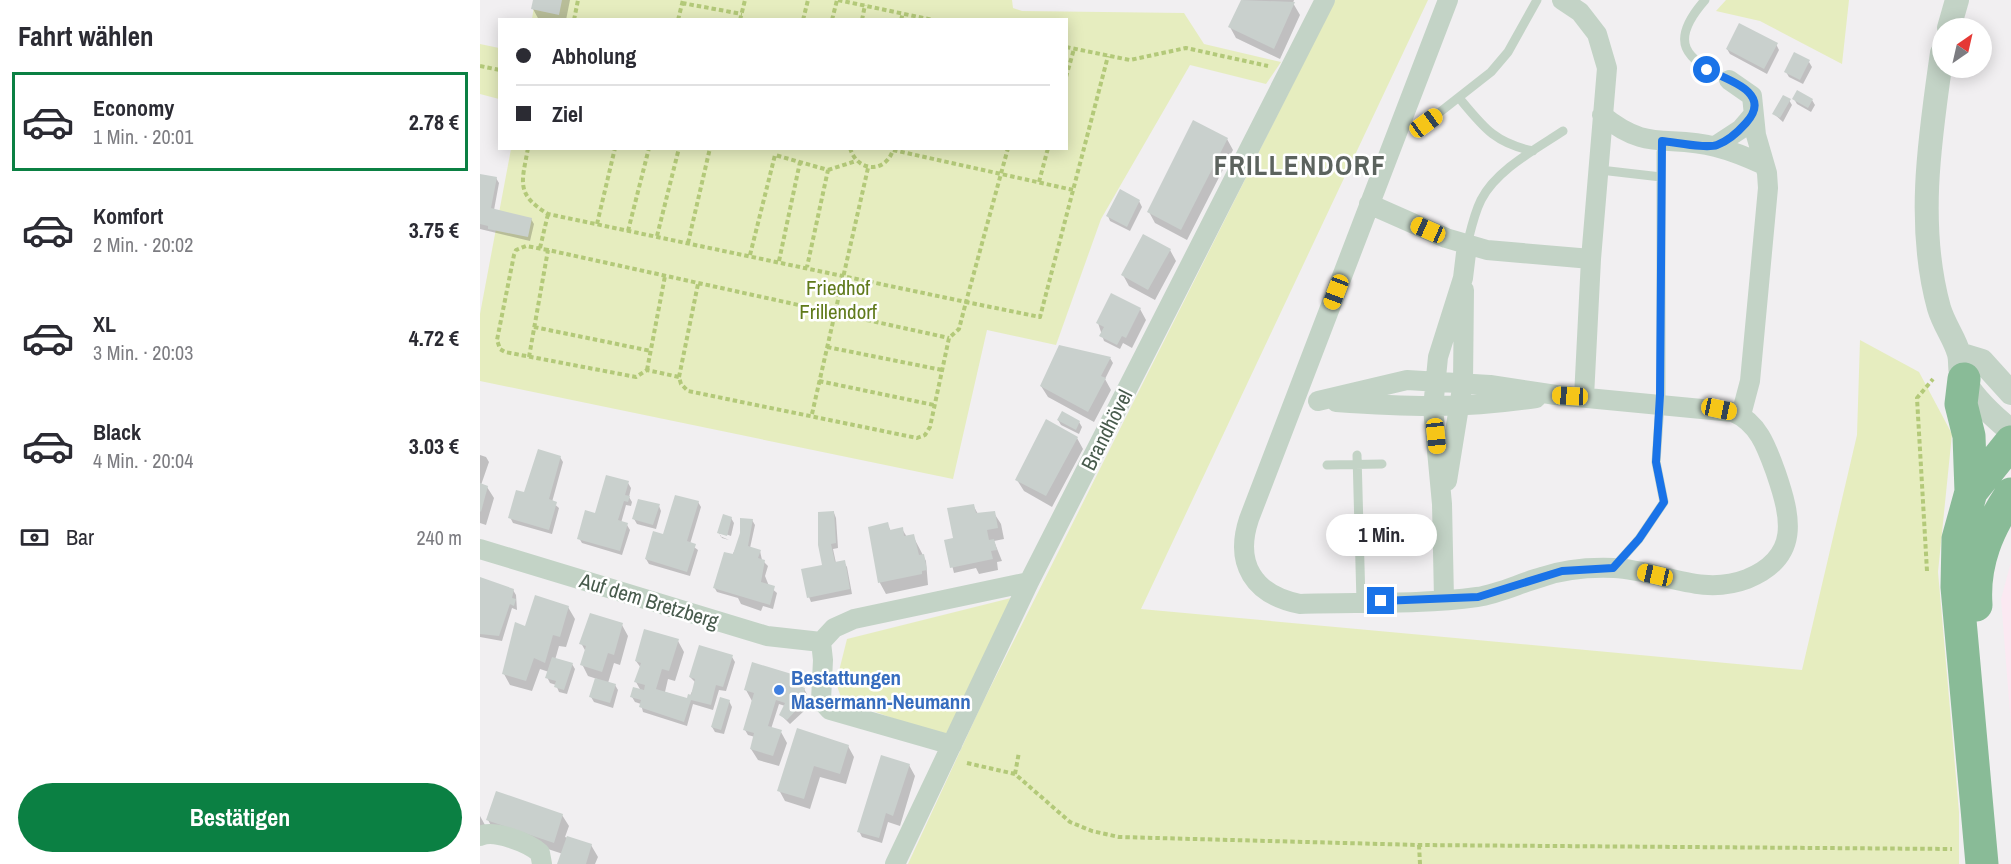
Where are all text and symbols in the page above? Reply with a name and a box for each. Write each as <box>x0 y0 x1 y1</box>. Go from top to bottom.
text: Fahrt wählen <box>18 18 154 54</box>
north arrow <box>1932 18 1992 78</box>
map controls <box>1932 18 1992 78</box>
text: Abholung <box>552 41 636 71</box>
route start <box>1693 56 1720 83</box>
text: Economy <box>93 93 174 123</box>
icon: car <box>21 95 75 149</box>
text: Ziel <box>552 99 583 129</box>
car <box>1406 105 1446 141</box>
text: 2.78 € <box>409 107 459 137</box>
text: 1 Min. · 20:01 <box>93 123 193 150</box>
district label: FRILLENDORF <box>1214 147 1386 183</box>
text: Komfort <box>93 201 163 231</box>
icon: car <box>21 203 75 257</box>
car <box>1408 214 1448 246</box>
text: 3.75 € <box>409 215 459 245</box>
text: 2 Min. · 20:02 <box>93 231 193 258</box>
car <box>1321 272 1351 312</box>
park label: Friedhof Frillendorf <box>799 273 877 326</box>
text: XL <box>93 309 116 339</box>
icon: car <box>21 311 75 365</box>
text: 4.72 € <box>409 323 459 353</box>
text: 3 Min. · 20:03 <box>93 339 193 366</box>
street label: Brandhövel <box>1074 384 1139 475</box>
car <box>1552 386 1588 406</box>
car <box>1700 396 1738 422</box>
text: Black <box>93 417 141 447</box>
car <box>1425 417 1447 455</box>
icon: car <box>21 419 75 473</box>
text: 3.03 € <box>409 431 459 461</box>
text: 4 Min. · 20:04 <box>93 447 193 474</box>
callout: 1 Min. <box>1326 514 1436 556</box>
icon: cash <box>18 521 51 554</box>
text: 1 Min. <box>1358 521 1405 548</box>
text: Bar <box>66 522 94 552</box>
text: 240 m <box>416 524 462 551</box>
car <box>1635 562 1675 588</box>
street label: Auf dem Bretzberg <box>575 565 722 636</box>
route end <box>1367 587 1394 614</box>
place label: Bestattungen Masermann-Neumann <box>791 663 971 716</box>
marker: Bestattungen Masermann-Neumann <box>772 683 786 697</box>
button: Bestätigen <box>18 783 462 852</box>

